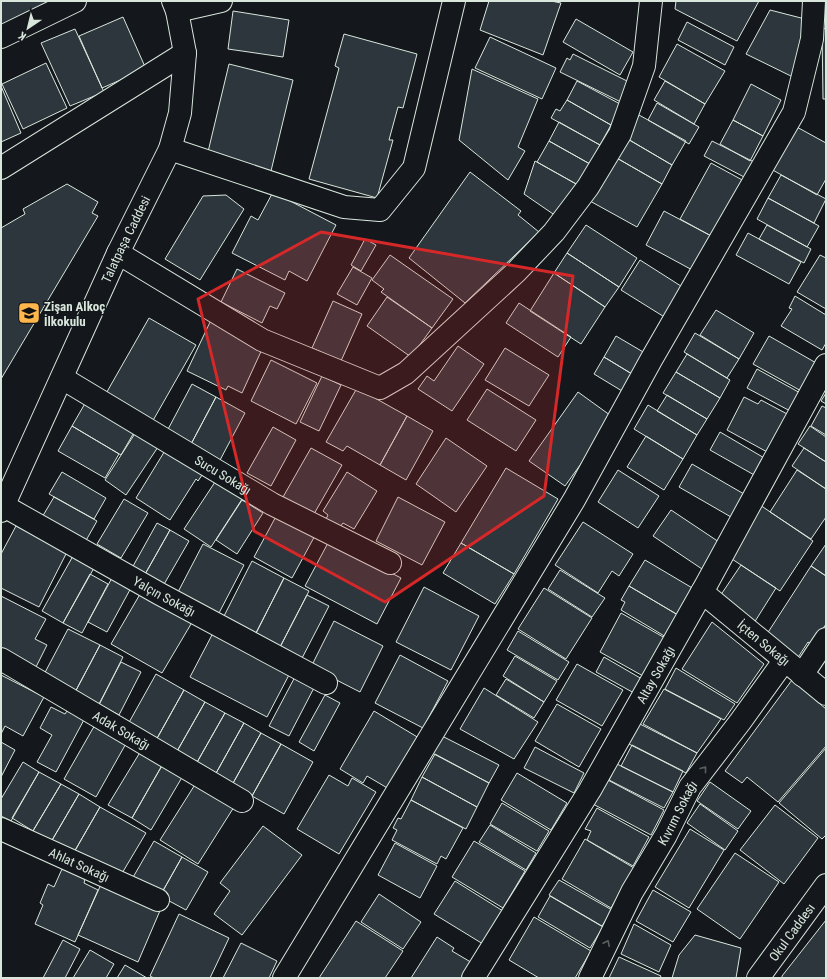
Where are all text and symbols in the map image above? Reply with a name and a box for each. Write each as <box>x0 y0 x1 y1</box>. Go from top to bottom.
north arrow <box>8 8 48 48</box>
text: K <box>16 28 29 43</box>
street label: Talatpaşa Caddesi <box>99 193 153 285</box>
place label: Zişan Alkoç İlkokulu <box>44 299 105 329</box>
school or university icon: Zişan Alkoç İlkokulu <box>16 300 42 326</box>
street label: Sucu Sokağı <box>192 452 254 498</box>
street label: Yalçın Sokağı <box>130 573 198 620</box>
street label: İçten Sokağı <box>734 617 793 669</box>
street label: Altay Sokağı <box>633 643 678 706</box>
street label: Adak Sokağı <box>90 708 153 753</box>
one-way arrow <box>700 766 707 773</box>
street label: Kıvrım Sokağı <box>655 778 700 848</box>
street label: Ahlat Sokağı <box>47 845 112 885</box>
street label: Okul Caddesı <box>766 901 818 964</box>
one-way arrow <box>602 940 610 947</box>

